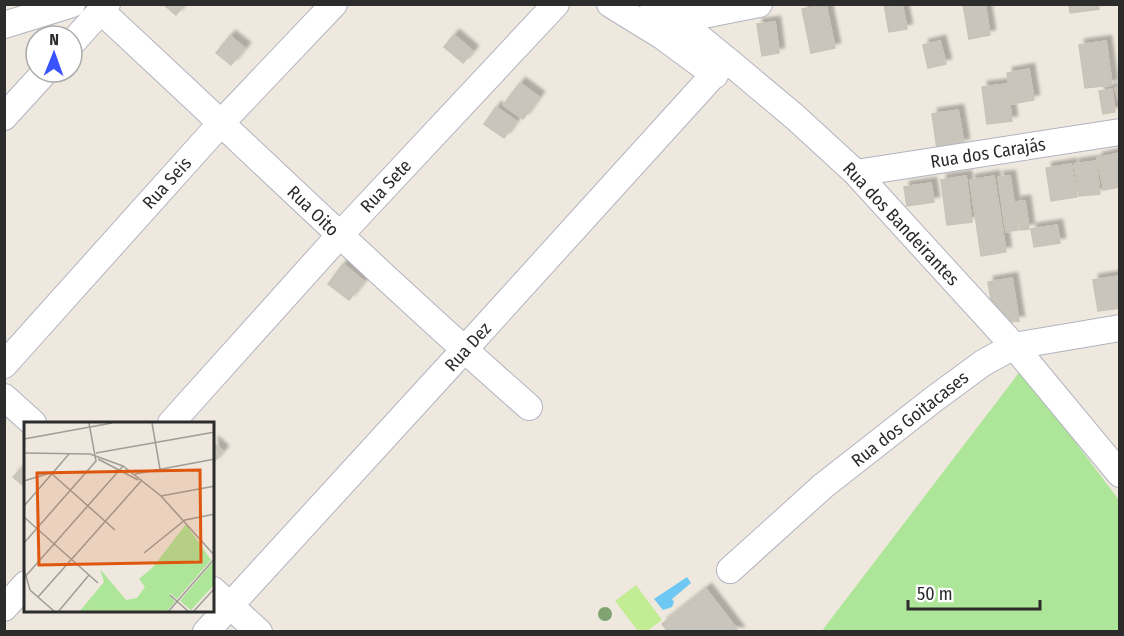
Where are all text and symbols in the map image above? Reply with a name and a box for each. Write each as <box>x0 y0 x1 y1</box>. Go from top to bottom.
north arrow <box>24 24 84 84</box>
text: N <box>49 30 59 49</box>
street label: Rua dos Carajás <box>929 133 1047 173</box>
street label: Rua Seis <box>138 152 196 214</box>
street label: Rua Sete <box>356 155 416 217</box>
street label: Rua dos Bandeirantes <box>838 158 964 291</box>
street label: Rua Oito <box>283 181 343 241</box>
street label: Rua Dez <box>440 318 496 376</box>
street label: Rua dos Goitacases <box>847 366 973 472</box>
inset map <box>24 422 214 612</box>
scale bar <box>908 573 1040 611</box>
text: 50 m <box>917 583 953 605</box>

